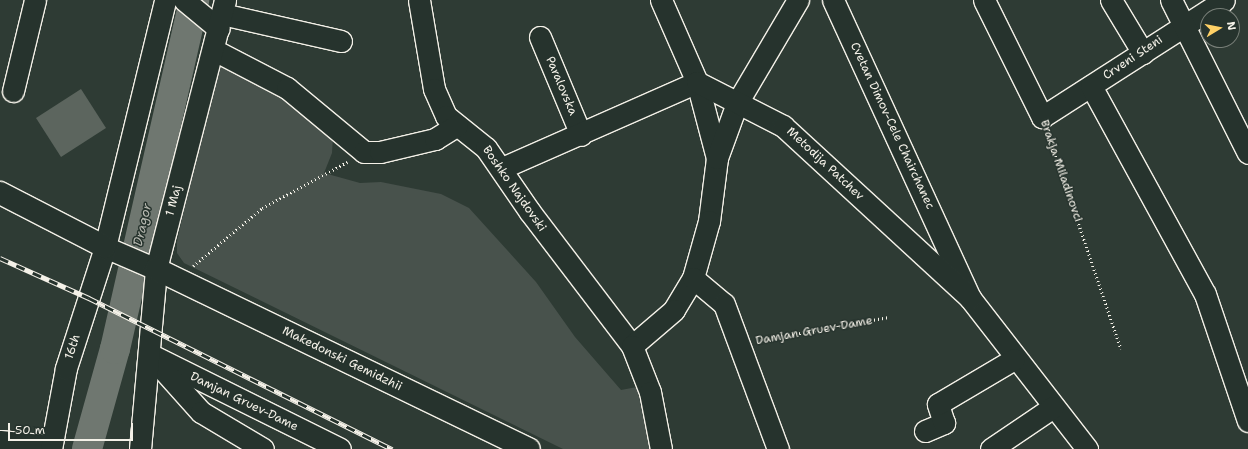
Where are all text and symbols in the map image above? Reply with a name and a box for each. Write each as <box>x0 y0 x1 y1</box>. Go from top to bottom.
north arrow <box>1200 8 1240 48</box>
text: N <box>1223 20 1239 32</box>
street label: Crveni Steni <box>1100 33 1166 83</box>
street label: Cvetan Dimov-Cele Chairchanec <box>847 40 937 212</box>
street label: Paralovska <box>542 54 580 118</box>
street label: Brakja Miladinovci <box>1037 118 1085 224</box>
street label: Metodija Patchev <box>783 124 867 204</box>
street label: Boshko Najdovski <box>479 143 549 235</box>
street label: 1 Maj <box>163 184 185 218</box>
water label: Dragor <box>130 202 156 248</box>
street label: Damjan Gruev-Dame <box>754 314 874 348</box>
street label: Makedonski Gemidzhii <box>280 324 404 394</box>
street label: 16th <box>62 333 84 361</box>
street label: Damjan Gruev-Dame <box>188 370 300 434</box>
scale bar <box>10 415 135 441</box>
text: 50 m <box>15 422 45 438</box>

